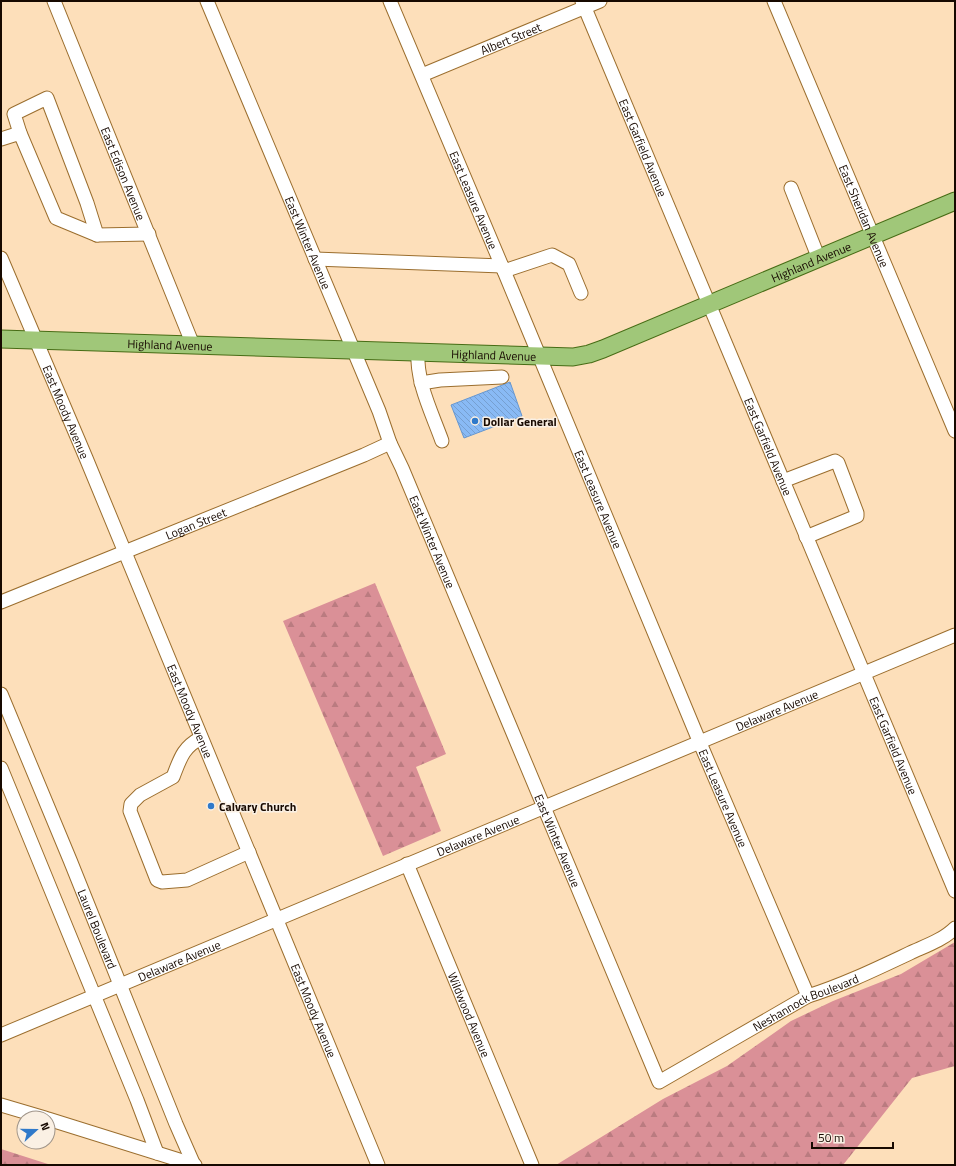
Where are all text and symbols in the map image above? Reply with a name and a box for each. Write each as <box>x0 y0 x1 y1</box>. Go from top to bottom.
street label: Albert Street <box>477 17 545 59</box>
street label: East Garfield Avenue <box>614 96 672 200</box>
street label: East Edison Avenue <box>96 124 151 223</box>
street label: East Leasure Avenue <box>445 148 503 252</box>
street label: East Sheridan Avenue <box>834 161 894 270</box>
street label: East Winter Avenue <box>280 193 336 292</box>
street label: Highland Avenue <box>768 236 854 287</box>
street label: Highland Avenue <box>127 333 213 355</box>
street label: Highland Avenue <box>451 344 537 365</box>
street label: East Moody Avenue <box>38 362 95 462</box>
street label: East Garfield Avenue <box>740 394 798 498</box>
place label: Dollar General <box>483 412 557 431</box>
marker: Dollar General <box>470 416 480 426</box>
street label: East Leasure Avenue <box>570 447 628 551</box>
street label: East Winter Avenue <box>405 492 461 591</box>
street label: Logan Street <box>162 502 230 544</box>
street label: East Moody Avenue <box>163 661 218 761</box>
street label: Delaware Avenue <box>732 684 821 736</box>
street label: East Garfield Avenue <box>865 693 923 797</box>
street label: East Leasure Avenue <box>694 746 753 850</box>
street label: East Winter Avenue <box>530 791 586 890</box>
place label: Calvary Church <box>219 797 296 816</box>
marker: Calvary Church <box>206 801 216 811</box>
street label: Delaware Avenue <box>434 809 522 861</box>
street label: Laurel Boulevard <box>73 886 122 972</box>
street label: Delaware Avenue <box>135 935 223 986</box>
street label: East Moody Avenue <box>286 960 342 1060</box>
street label: Neshannock Boulevard <box>749 968 861 1036</box>
street label: Wildwood Avenue <box>443 969 496 1060</box>
north arrow <box>16 1110 56 1150</box>
text: N <box>37 1120 54 1133</box>
scale bar <box>812 1124 893 1150</box>
text: 50 m <box>818 1128 844 1147</box>

